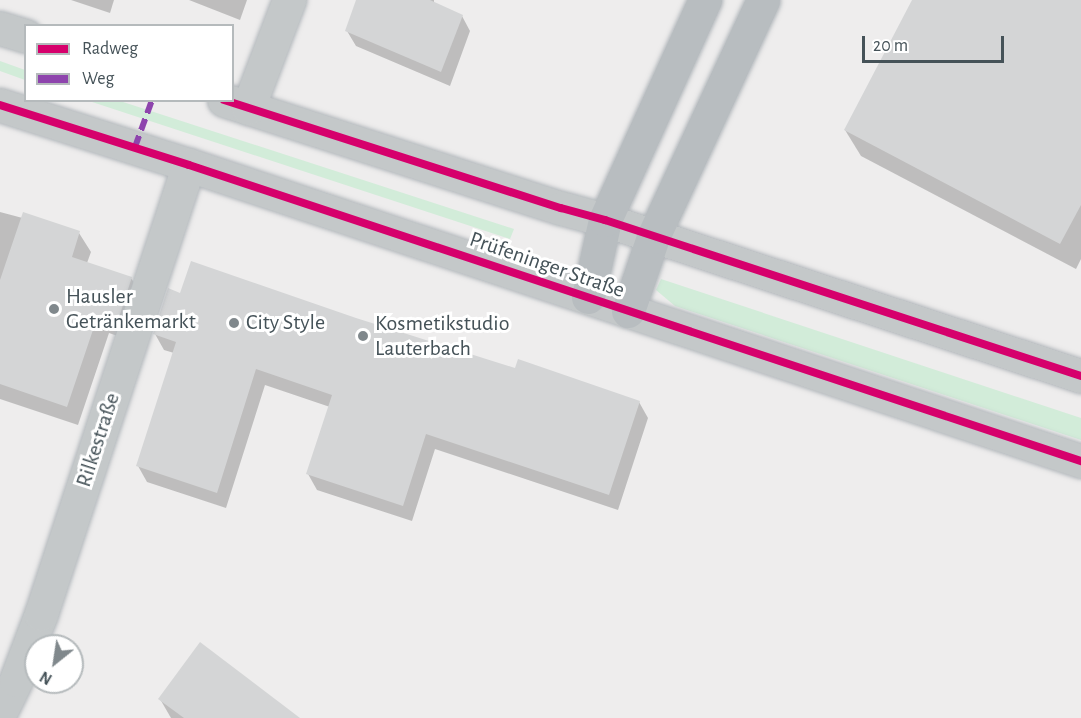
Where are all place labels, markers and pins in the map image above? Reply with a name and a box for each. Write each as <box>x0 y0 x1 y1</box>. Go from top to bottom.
place label: Hausler Getränkemarkt <box>66 283 196 334</box>
marker: Hausler Getränkemarkt <box>47 302 61 316</box>
place label: City Style <box>246 310 325 336</box>
place label: Kosmetikstudio Lauterbach <box>375 310 509 362</box>
marker: City Style <box>227 316 241 330</box>
marker: Kosmetikstudio Lauterbach <box>356 329 370 343</box>

